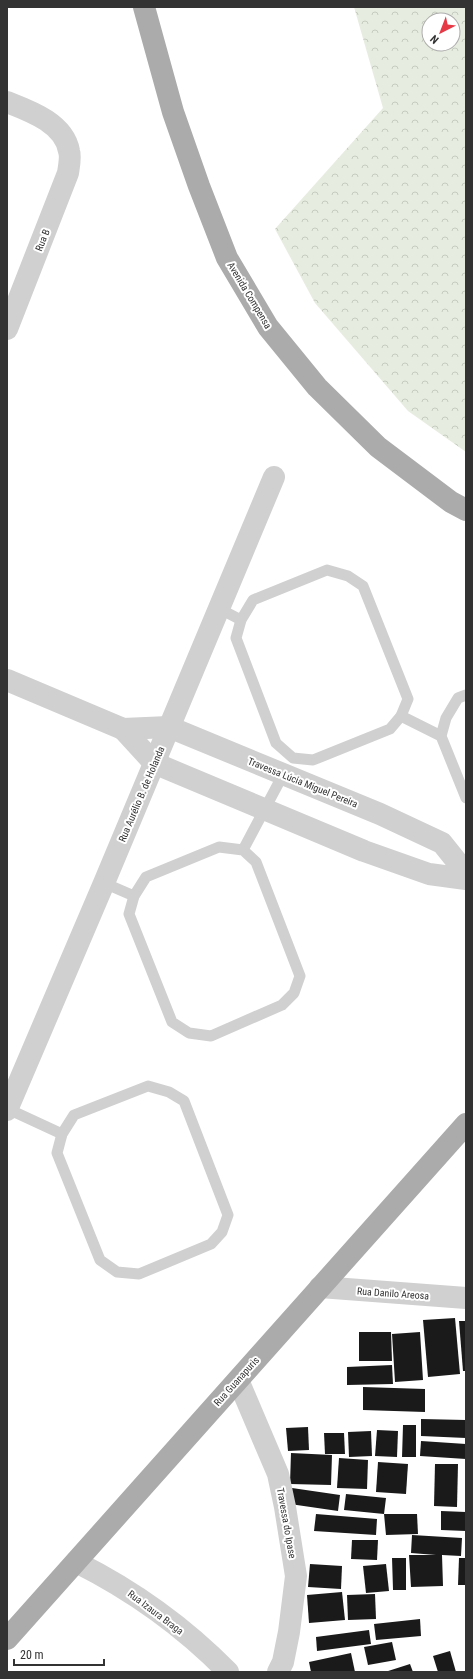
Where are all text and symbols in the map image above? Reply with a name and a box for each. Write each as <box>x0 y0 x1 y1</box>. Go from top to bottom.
north arrow <box>421 12 461 52</box>
text: N <box>428 32 442 46</box>
street label: Rua B <box>33 228 52 253</box>
street label: Avenida Compensa <box>225 260 274 331</box>
street label: Rua Aurélio B. de Holanda <box>116 745 167 844</box>
street label: Travessa Lúcia Miguel Pereira <box>246 755 360 810</box>
street label: Rua Danilo Areosa <box>357 1285 430 1302</box>
street label: Rua Guanapuris <box>212 1354 262 1408</box>
street label: Travessa do Ipase <box>275 1487 298 1559</box>
street label: Rua Izaura Braga <box>126 1588 186 1637</box>
scale bar <box>14 1641 104 1667</box>
text: 20 m <box>20 1648 44 1662</box>

